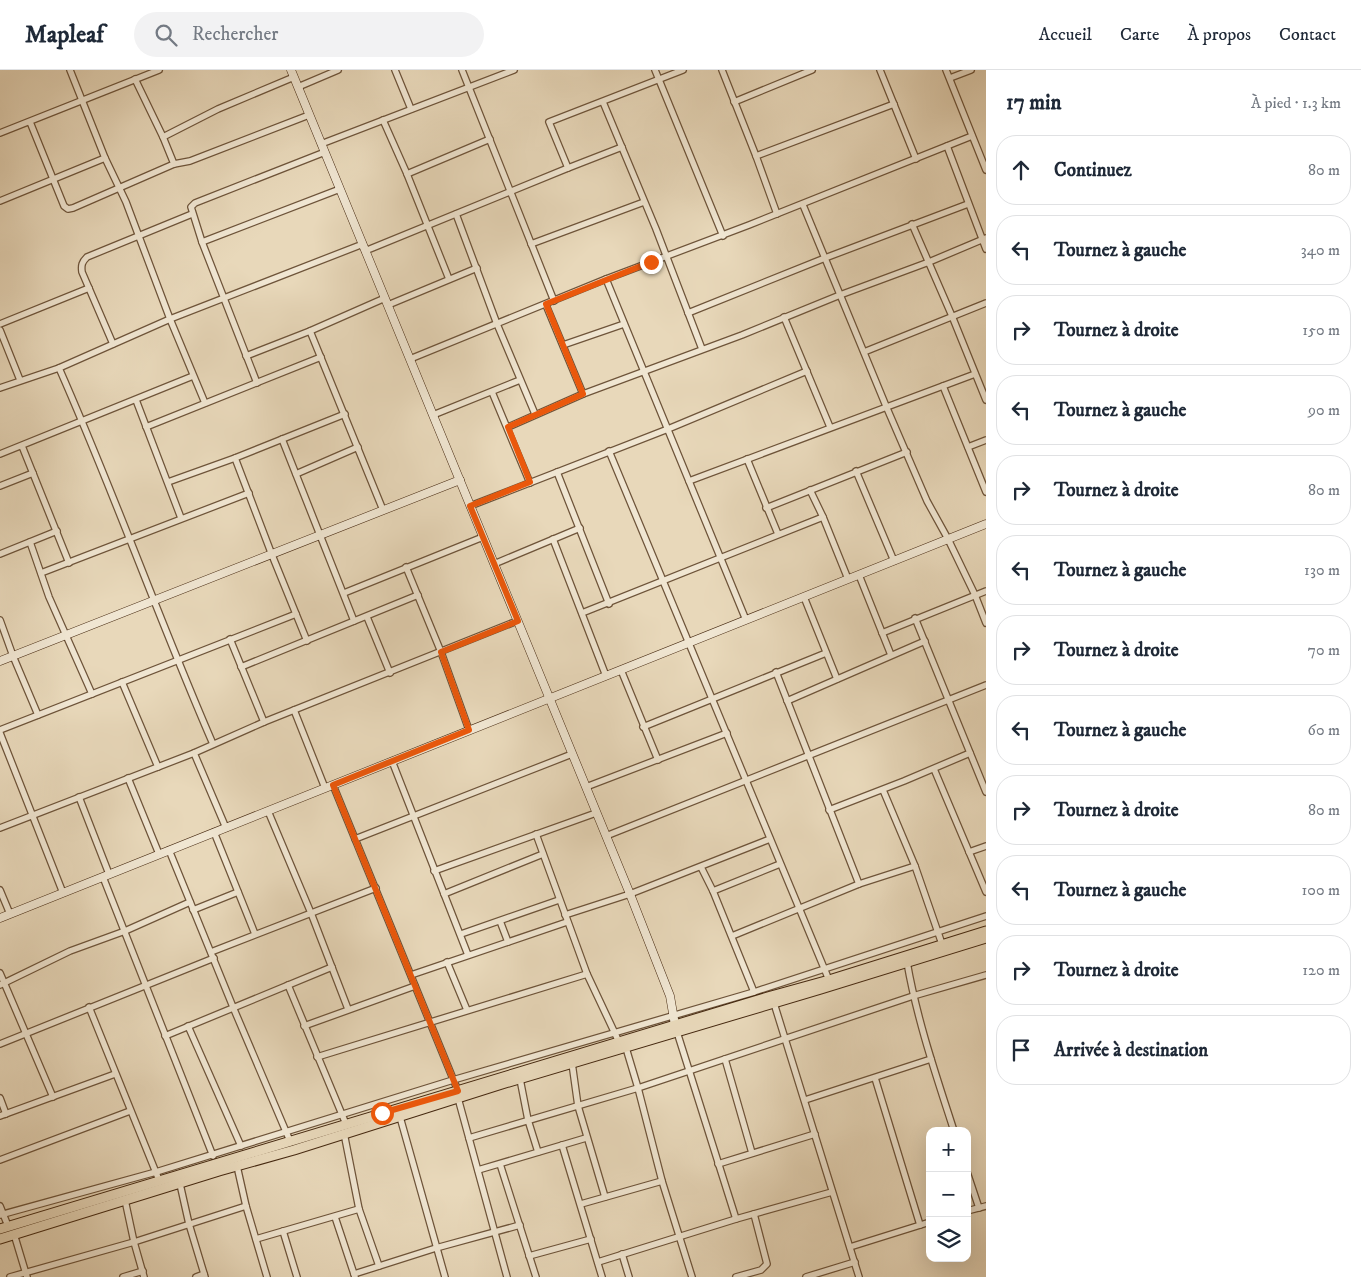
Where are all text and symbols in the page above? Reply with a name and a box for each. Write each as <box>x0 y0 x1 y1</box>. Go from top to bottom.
search box <box>134 12 484 57</box>
text: Mapleaf <box>25 20 104 50</box>
icon: search <box>152 21 180 49</box>
text: Rechercher <box>192 23 278 46</box>
text: Accueil <box>1039 24 1092 46</box>
text: Carte <box>1120 24 1159 46</box>
text: À propos <box>1187 24 1251 46</box>
text: Contact <box>1279 24 1336 46</box>
text: 17 min <box>1006 90 1061 116</box>
text: À pied · 1.3 km <box>1251 93 1341 113</box>
icon: ahead <box>1007 156 1035 184</box>
text: Continuez <box>1054 159 1132 182</box>
text: 80 m <box>1308 160 1340 180</box>
icon: left <box>1007 236 1035 264</box>
text: Tournez à gauche <box>1054 239 1186 262</box>
text: 340 m <box>1301 240 1340 260</box>
route end <box>640 251 663 274</box>
icon: right <box>1007 316 1035 344</box>
text: Tournez à droite <box>1054 319 1179 342</box>
text: 150 m <box>1302 320 1340 340</box>
icon: left <box>1007 396 1035 424</box>
text: Tournez à gauche <box>1054 399 1186 422</box>
text: 90 m <box>1308 400 1340 420</box>
icon: right <box>1007 476 1035 504</box>
text: Tournez à droite <box>1054 479 1179 502</box>
text: 80 m <box>1308 480 1340 500</box>
icon: left <box>1007 556 1035 584</box>
text: Tournez à gauche <box>1054 559 1186 582</box>
text: 130 m <box>1304 560 1340 580</box>
icon: right <box>1007 636 1035 664</box>
text: Tournez à droite <box>1054 639 1179 662</box>
text: 70 m <box>1308 640 1340 660</box>
icon: left <box>1007 716 1035 744</box>
text: Tournez à gauche <box>1054 719 1186 742</box>
text: 60 m <box>1308 720 1340 740</box>
icon: right <box>1007 796 1035 824</box>
text: Tournez à droite <box>1054 799 1179 822</box>
text: 80 m <box>1308 800 1340 820</box>
icon: left <box>1007 876 1035 904</box>
text: Tournez à gauche <box>1054 879 1186 902</box>
text: 100 m <box>1302 880 1340 900</box>
icon: right <box>1007 956 1035 984</box>
text: Tournez à droite <box>1054 959 1179 982</box>
text: 120 m <box>1302 960 1340 980</box>
icon: arrive <box>1007 1036 1035 1064</box>
text: Arrivée à destination <box>1054 1039 1208 1062</box>
route start <box>371 1102 394 1125</box>
map controls <box>926 1127 971 1262</box>
button: + <box>926 1127 971 1172</box>
button: − <box>926 1172 971 1217</box>
button: layers <box>926 1217 971 1262</box>

